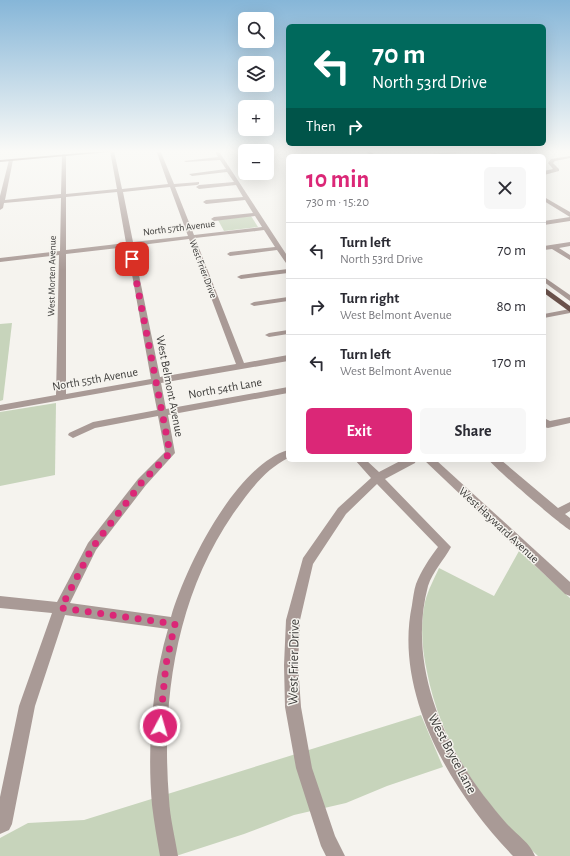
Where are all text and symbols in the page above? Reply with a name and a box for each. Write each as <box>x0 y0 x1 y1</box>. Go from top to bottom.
map controls <box>238 12 274 180</box>
button: search <box>238 12 274 48</box>
icon: left <box>306 40 358 92</box>
text: 70 m <box>372 41 426 69</box>
button: layers <box>238 56 274 92</box>
text: North 53rd Drive <box>372 74 487 92</box>
button: + <box>238 100 274 136</box>
icon: right <box>344 116 366 138</box>
text: Then <box>306 119 336 134</box>
button: − <box>238 144 274 180</box>
button: close <box>484 167 526 209</box>
text: 10 min <box>306 168 369 192</box>
text: 730 m · 15:20 <box>306 196 369 209</box>
street label: North 57th Avenue <box>143 219 216 237</box>
street label: West Morten Avenue <box>46 235 58 317</box>
text: Turn left <box>340 235 391 250</box>
street label: West Frier Drive <box>187 238 219 300</box>
icon: left <box>306 240 328 262</box>
pin <box>115 242 149 276</box>
text: 70 m <box>497 243 526 258</box>
icon: arrive <box>121 248 143 270</box>
text: North 53rd Drive <box>340 253 423 266</box>
text: Turn right <box>340 291 399 306</box>
icon: right <box>306 296 328 318</box>
text: 80 m <box>496 299 526 314</box>
text: West Belmont Avenue <box>340 309 452 322</box>
street label: West Belmont Avenue <box>154 334 186 438</box>
text: Turn left <box>340 347 391 362</box>
icon: left <box>306 352 328 374</box>
text: 170 m <box>492 355 526 370</box>
text: West Belmont Avenue <box>340 365 452 378</box>
street label: North 55th Avenue <box>51 366 139 392</box>
street label: North 54th Lane <box>187 376 263 400</box>
button: Exit <box>306 408 412 454</box>
button: Share <box>420 408 526 454</box>
street label: West Hayward Avenue <box>456 485 541 566</box>
street label: West Frier Drive <box>286 619 302 705</box>
position arrow <box>139 705 181 747</box>
street label: West Bryce Lane <box>425 712 479 796</box>

